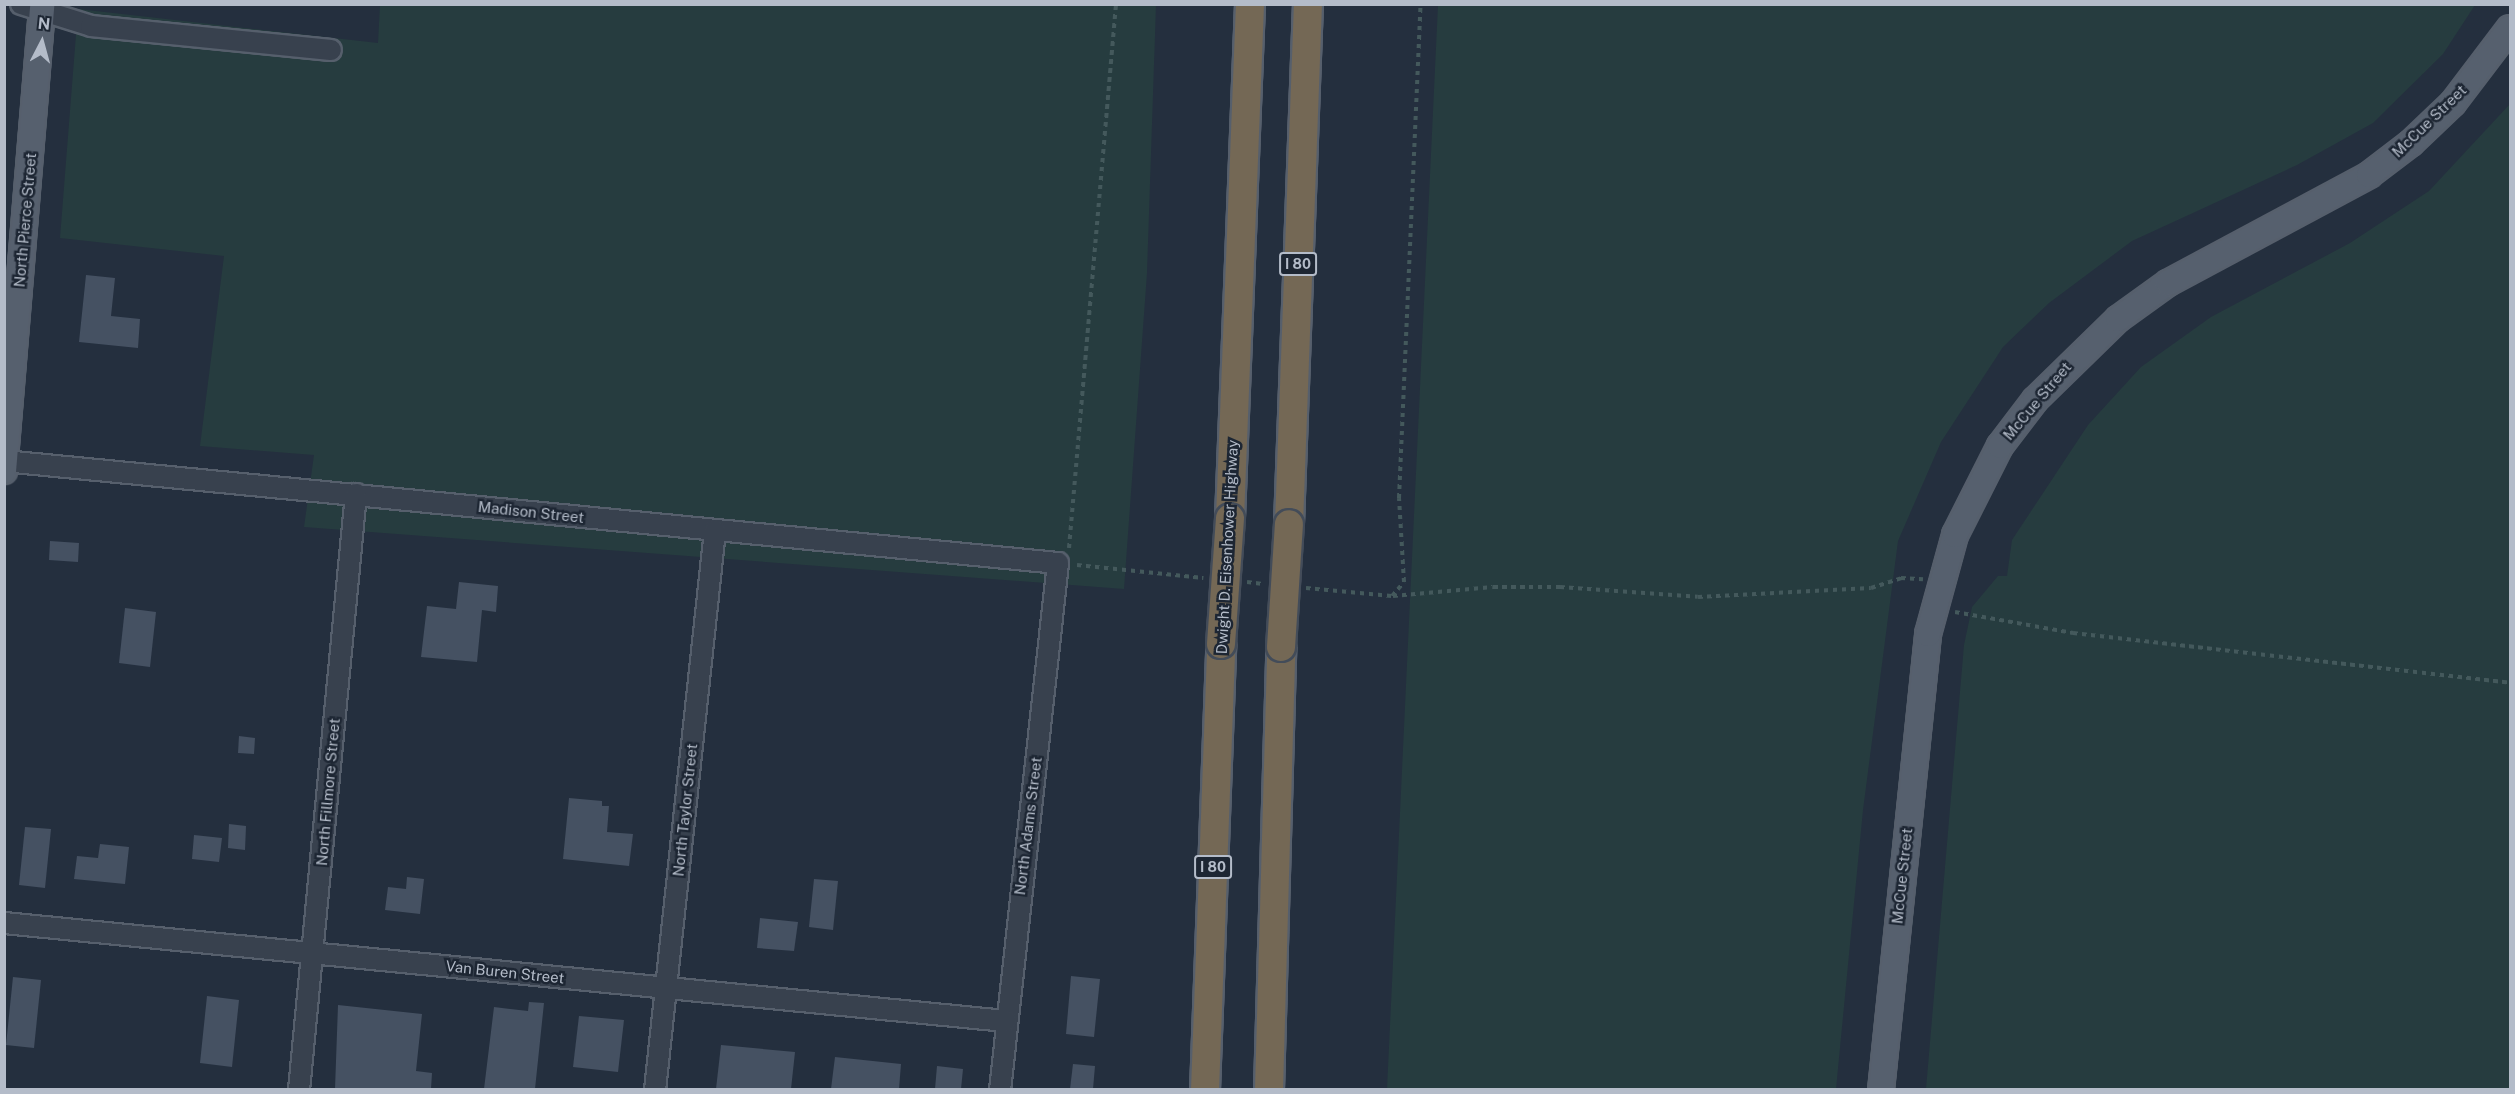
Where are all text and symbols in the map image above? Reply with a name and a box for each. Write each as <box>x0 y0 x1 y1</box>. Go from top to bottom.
north arrow <box>12 12 72 72</box>
text: N <box>37 13 51 34</box>
street label: McCue Street <box>2388 81 2470 161</box>
street label: North Pierce Street <box>10 152 40 288</box>
road number: I 80 <box>1278 253 1318 275</box>
street label: McCue Street <box>1999 358 2075 444</box>
street label: Dwight D. Eisenhower Highway <box>1212 439 1242 655</box>
street label: Madison Street <box>477 497 585 527</box>
street label: North Fillmore Street <box>313 717 343 867</box>
street label: North Taylor Street <box>669 743 701 877</box>
street label: North Adams Street <box>1011 756 1045 896</box>
street label: McCue Street <box>1888 827 1916 925</box>
road number: I 80 <box>1194 856 1232 878</box>
street label: Van Buren Street <box>445 957 565 987</box>

